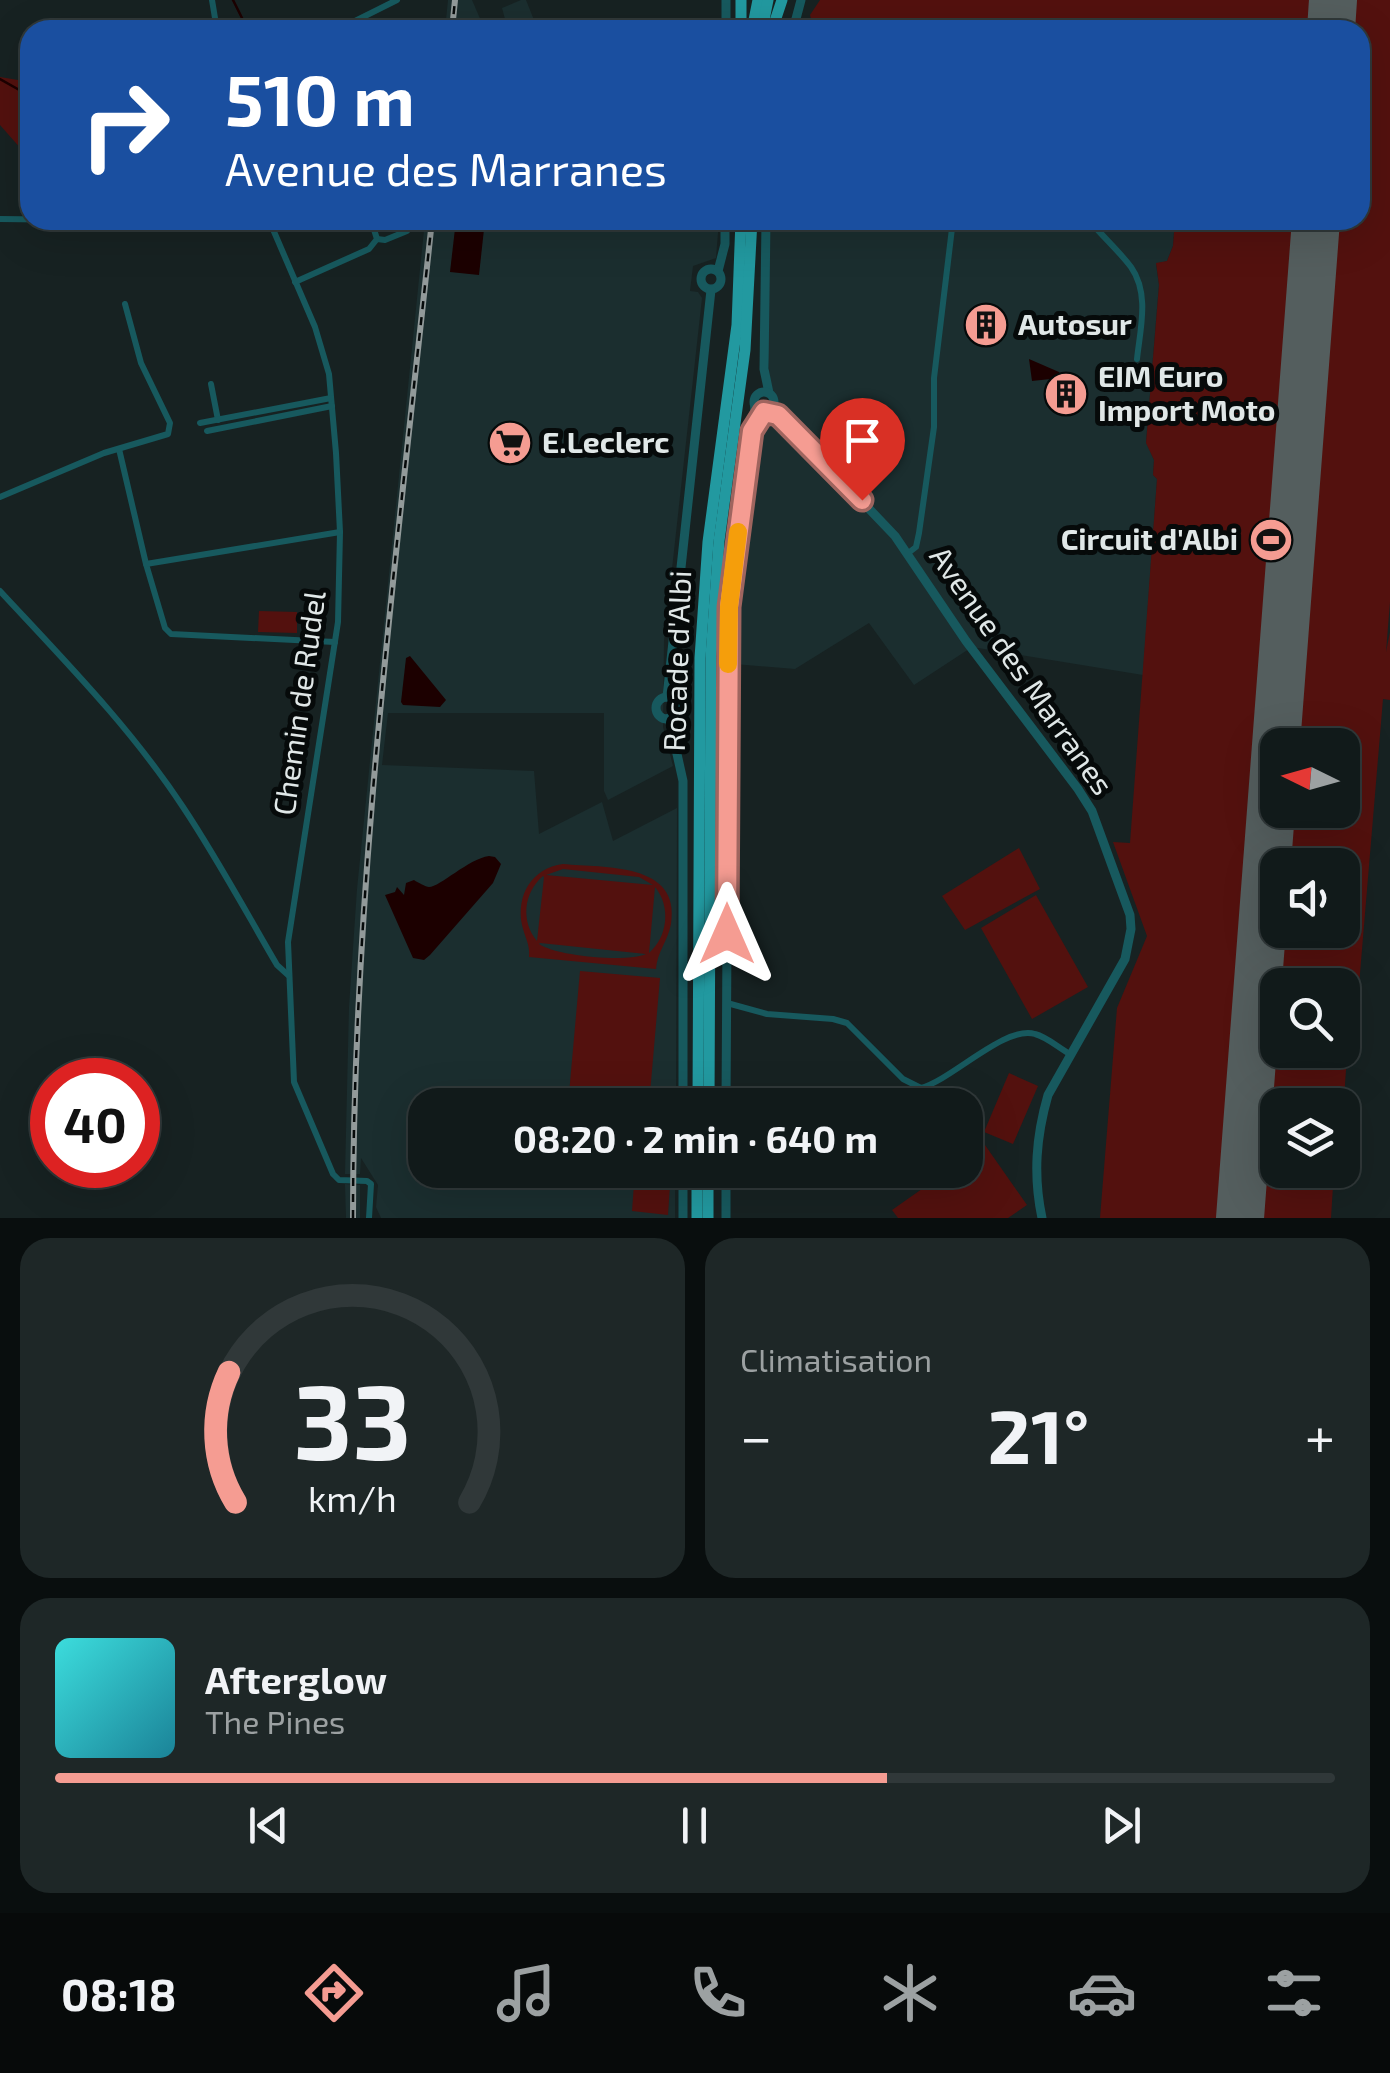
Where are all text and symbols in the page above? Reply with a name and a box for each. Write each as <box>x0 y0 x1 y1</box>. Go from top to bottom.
text: 510 m <box>225 56 415 140</box>
icon: right <box>60 60 190 190</box>
text: Avenue des Marranes <box>225 141 667 195</box>
building icon: Autosur <box>963 302 1009 348</box>
place label: Autosur <box>1018 305 1132 341</box>
place label: EIM Euro Import Moto <box>1098 357 1276 427</box>
building icon: EIM Euro Import Moto <box>1043 371 1089 417</box>
pin <box>820 398 905 501</box>
icon: arrive <box>835 413 890 468</box>
supermarket icon: E.Leclerc <box>487 420 533 466</box>
place label: E.Leclerc <box>542 423 670 459</box>
sports icon: Circuit d'Albi <box>1248 517 1294 563</box>
place label: Circuit d'Albi <box>1061 520 1238 556</box>
street label: Avenue des Marranes <box>923 539 1122 801</box>
street label: Rocade d'Albi <box>655 570 697 752</box>
street label: Chemin de Rudel <box>264 588 332 817</box>
north arrow <box>1260 728 1360 828</box>
map controls <box>1260 728 1360 1188</box>
button: sound <box>1260 848 1360 948</box>
position arrow <box>675 882 779 986</box>
button: search <box>1260 968 1360 1068</box>
speed limit sign: 40 <box>30 1058 160 1188</box>
button: layers <box>1260 1088 1360 1188</box>
text: 08:20 · 2 min · 640 m <box>513 1115 878 1161</box>
text: Climatisation <box>740 1340 932 1378</box>
text: 33 <box>294 1356 411 1481</box>
text: 21° <box>988 1389 1089 1479</box>
text: − <box>740 1402 772 1468</box>
text: + <box>1305 1402 1335 1468</box>
text: km/h <box>308 1476 397 1519</box>
text: Afterglow <box>205 1656 387 1702</box>
text: The Pines <box>205 1702 345 1740</box>
icon: previous <box>241 1798 296 1853</box>
icon: pause <box>667 1798 722 1853</box>
icon: next <box>1094 1798 1149 1853</box>
icon: directions <box>299 1958 369 2028</box>
icon: music <box>491 1958 561 2028</box>
icon: phone <box>683 1958 753 2028</box>
icon: climate <box>875 1958 945 2028</box>
icon: car <box>1067 1958 1137 2028</box>
icon: filters <box>1259 1958 1329 2028</box>
text: 08:18 <box>61 1966 177 2020</box>

